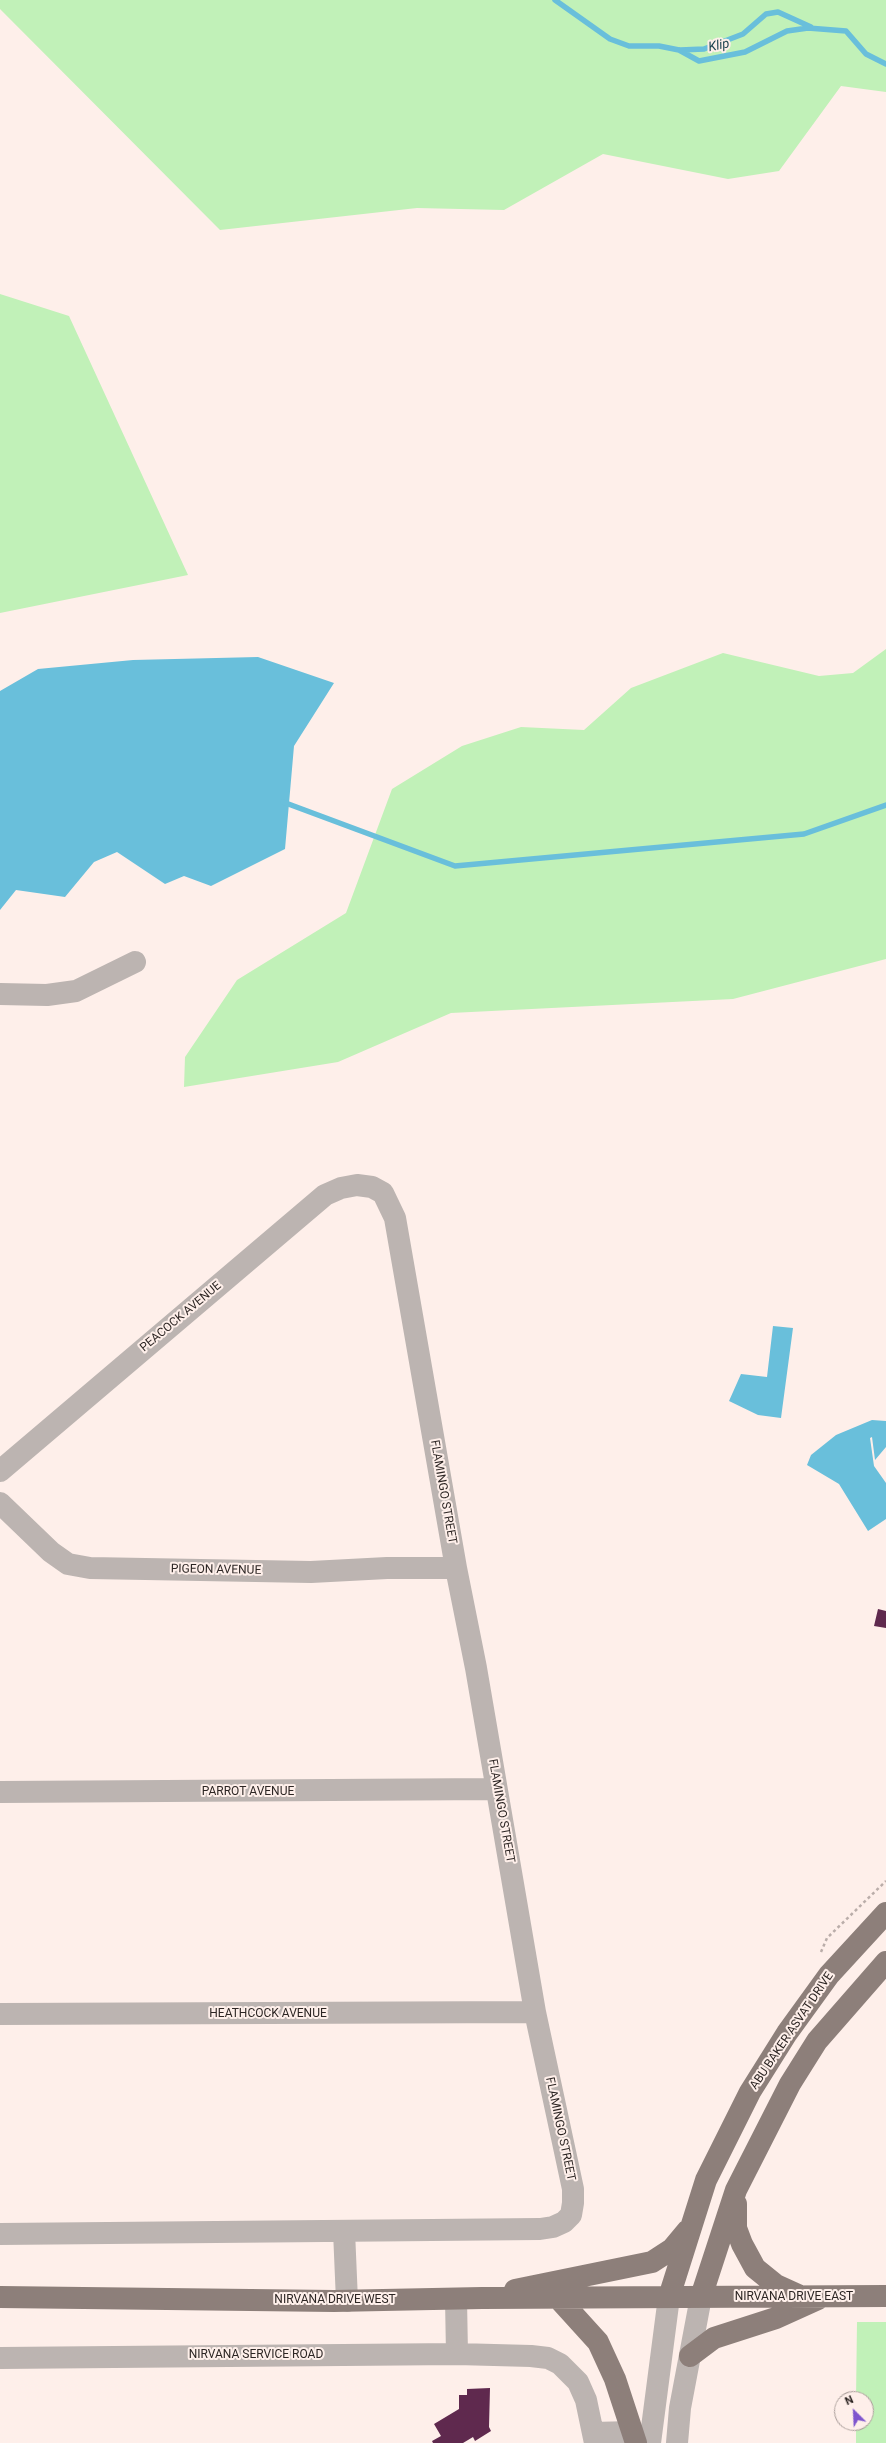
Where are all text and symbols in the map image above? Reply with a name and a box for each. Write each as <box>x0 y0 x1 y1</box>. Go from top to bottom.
water label: Klip <box>707 36 731 56</box>
street label: PEACOCK AVENUE <box>138 1279 224 1355</box>
street label: FLAMINGO STREET <box>427 1439 459 1545</box>
street label: PIGEON AVENUE <box>171 1562 261 1578</box>
street label: FLAMINGO STREET <box>485 1758 517 1864</box>
street label: PARROT AVENUE <box>202 1785 294 1799</box>
street label: ABU BAKER ASVAT DRIVE <box>747 1970 837 2092</box>
street label: HEATHCOCK AVENUE <box>209 2007 327 2021</box>
street label: FLAMINGO STREET <box>542 2076 578 2182</box>
street label: NIRVANA DRIVE EAST <box>735 2290 853 2304</box>
street label: NIRVANA DRIVE WEST <box>274 2293 396 2307</box>
street label: NIRVANA SERVICE ROAD <box>189 2348 323 2362</box>
north arrow <box>834 2391 874 2431</box>
text: N <box>843 2393 856 2408</box>

